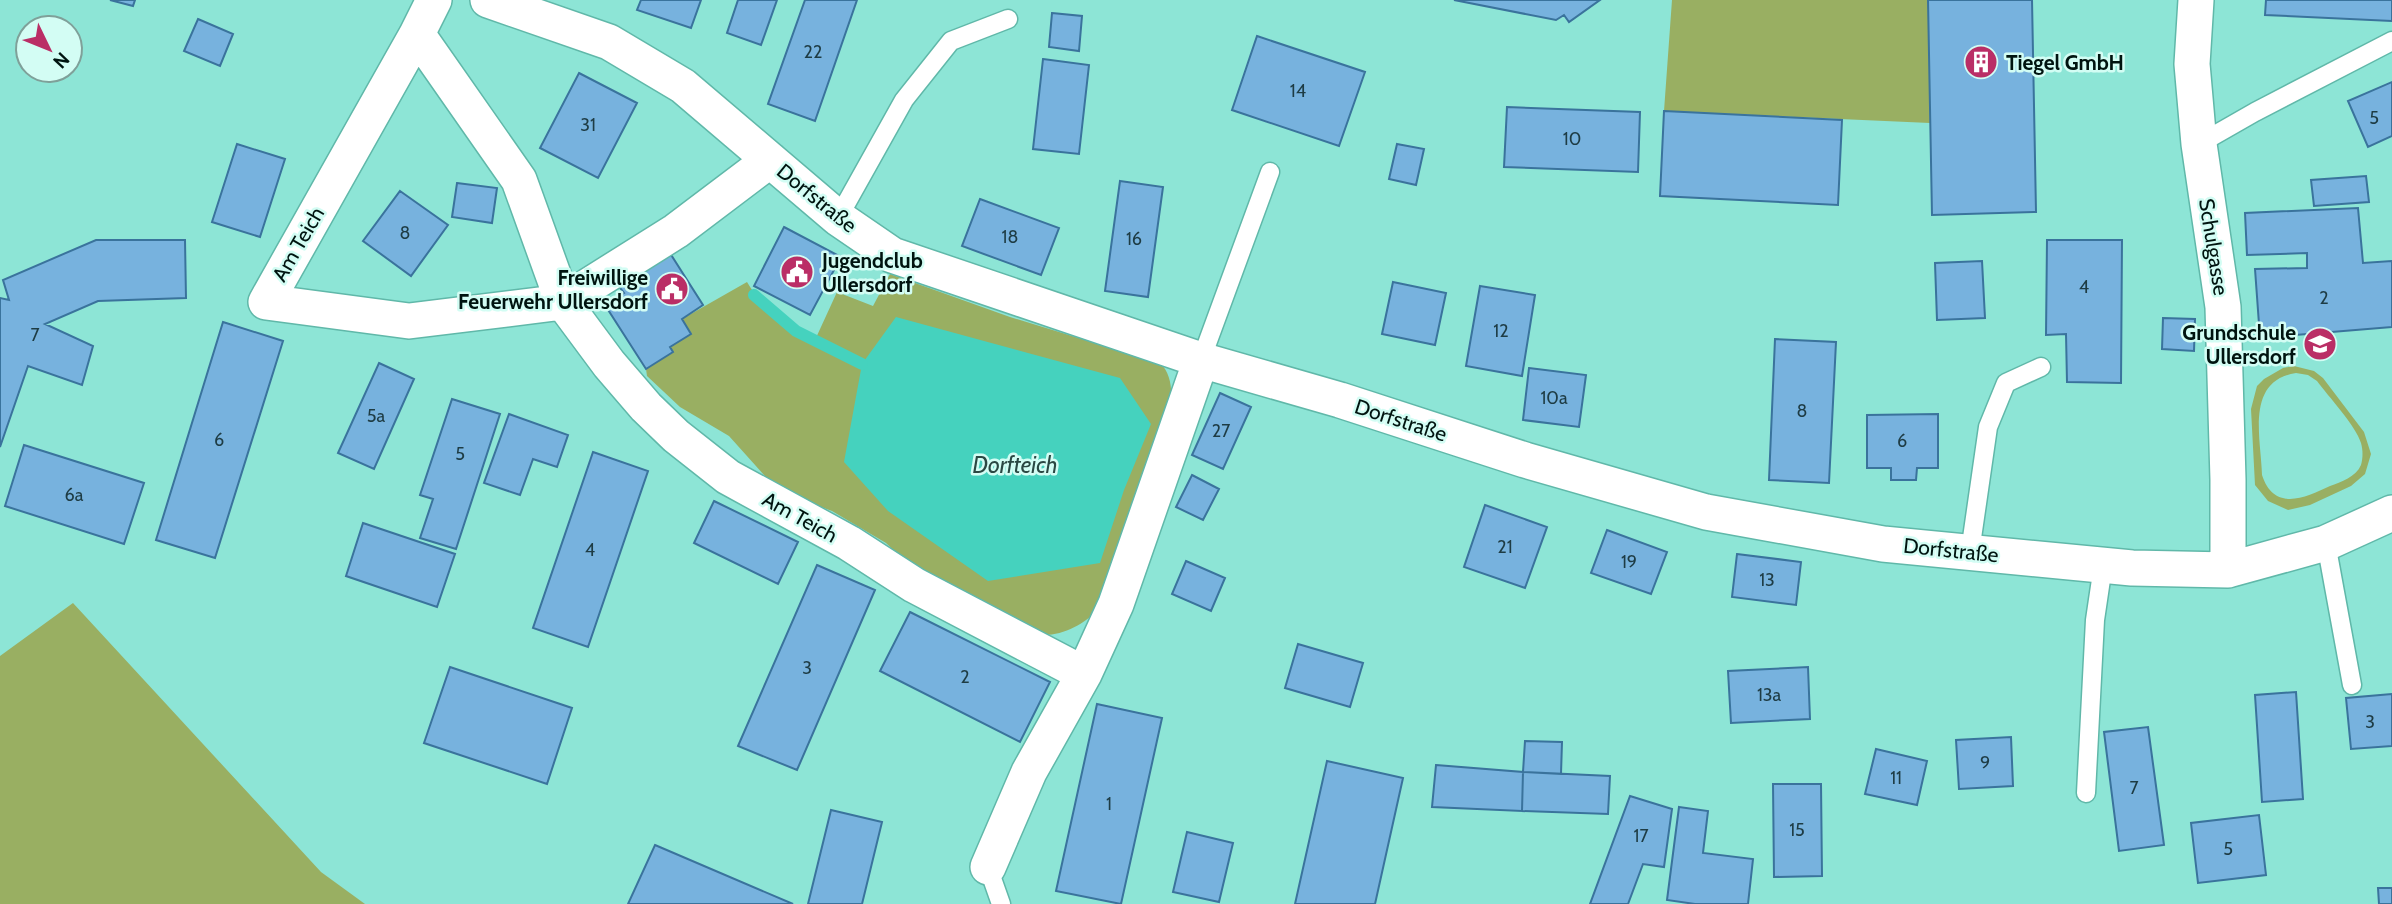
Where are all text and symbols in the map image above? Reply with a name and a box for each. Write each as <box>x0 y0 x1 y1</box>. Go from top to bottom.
north arrow <box>14 14 84 84</box>
house number: 22 <box>804 41 822 63</box>
building icon: Tiegel GmbH <box>1962 43 2000 81</box>
text: N <box>48 47 74 73</box>
place label: Tiegel GmbH <box>2006 50 2124 75</box>
house number: 14 <box>1290 80 1306 102</box>
house number: 5 <box>2369 107 2379 129</box>
house number: 31 <box>580 114 596 136</box>
house number: 10 <box>1563 128 1581 150</box>
street label: Dorfstraße <box>772 158 862 238</box>
street label: Schulgasse <box>2194 197 2234 298</box>
street label: Am Teich <box>267 202 329 286</box>
house number: 8 <box>400 222 410 244</box>
house number: 18 <box>1002 226 1018 248</box>
house number: 16 <box>1126 228 1142 250</box>
place label: Jugendclub Ullersdorf <box>821 248 923 297</box>
public building icon: Jugendclub Ullersdorf <box>778 253 816 291</box>
place label: Freiwillige Feuerwehr Ullersdorf <box>458 265 648 314</box>
public building icon: Freiwillige Feuerwehr Ullersdorf <box>653 270 691 308</box>
house number: 4 <box>2079 276 2089 298</box>
house number: 2 <box>2319 287 2329 309</box>
house number: 12 <box>1493 320 1509 342</box>
place label: Grundschule Ullersdorf <box>2182 320 2296 369</box>
house number: 7 <box>30 324 40 346</box>
school or university icon: Grundschule Ullersdorf <box>2301 325 2339 363</box>
house number: 10a <box>1540 387 1568 409</box>
street label: Dorfstraße <box>1352 393 1450 447</box>
house number: 8 <box>1797 400 1807 422</box>
house number: 5a <box>367 405 386 427</box>
house number: 27 <box>1212 420 1230 442</box>
house number: 6 <box>214 429 224 451</box>
house number: 6 <box>1897 430 1907 452</box>
house number: 5 <box>455 443 465 465</box>
water label: Dorfteich <box>973 451 1057 479</box>
house number: 6a <box>65 484 84 506</box>
street label: Am Teich <box>758 486 842 548</box>
street label: Dorfstraße <box>1902 533 2000 567</box>
house number: 21 <box>1497 536 1513 558</box>
house number: 4 <box>585 539 595 561</box>
house number: 19 <box>1621 551 1637 573</box>
house number: 13 <box>1759 569 1775 591</box>
house number: 3 <box>802 657 812 679</box>
house number: 2 <box>960 666 970 688</box>
house number: 13a <box>1757 684 1781 706</box>
house number: 3 <box>2365 711 2375 733</box>
house number: 9 <box>1980 752 1990 774</box>
house number: 11 <box>1890 767 1902 789</box>
house number: 7 <box>2129 777 2139 799</box>
house number: 1 <box>1106 793 1112 815</box>
house number: 15 <box>1789 819 1805 841</box>
house number: 17 <box>1634 825 1648 847</box>
house number: 5 <box>2223 838 2233 860</box>

